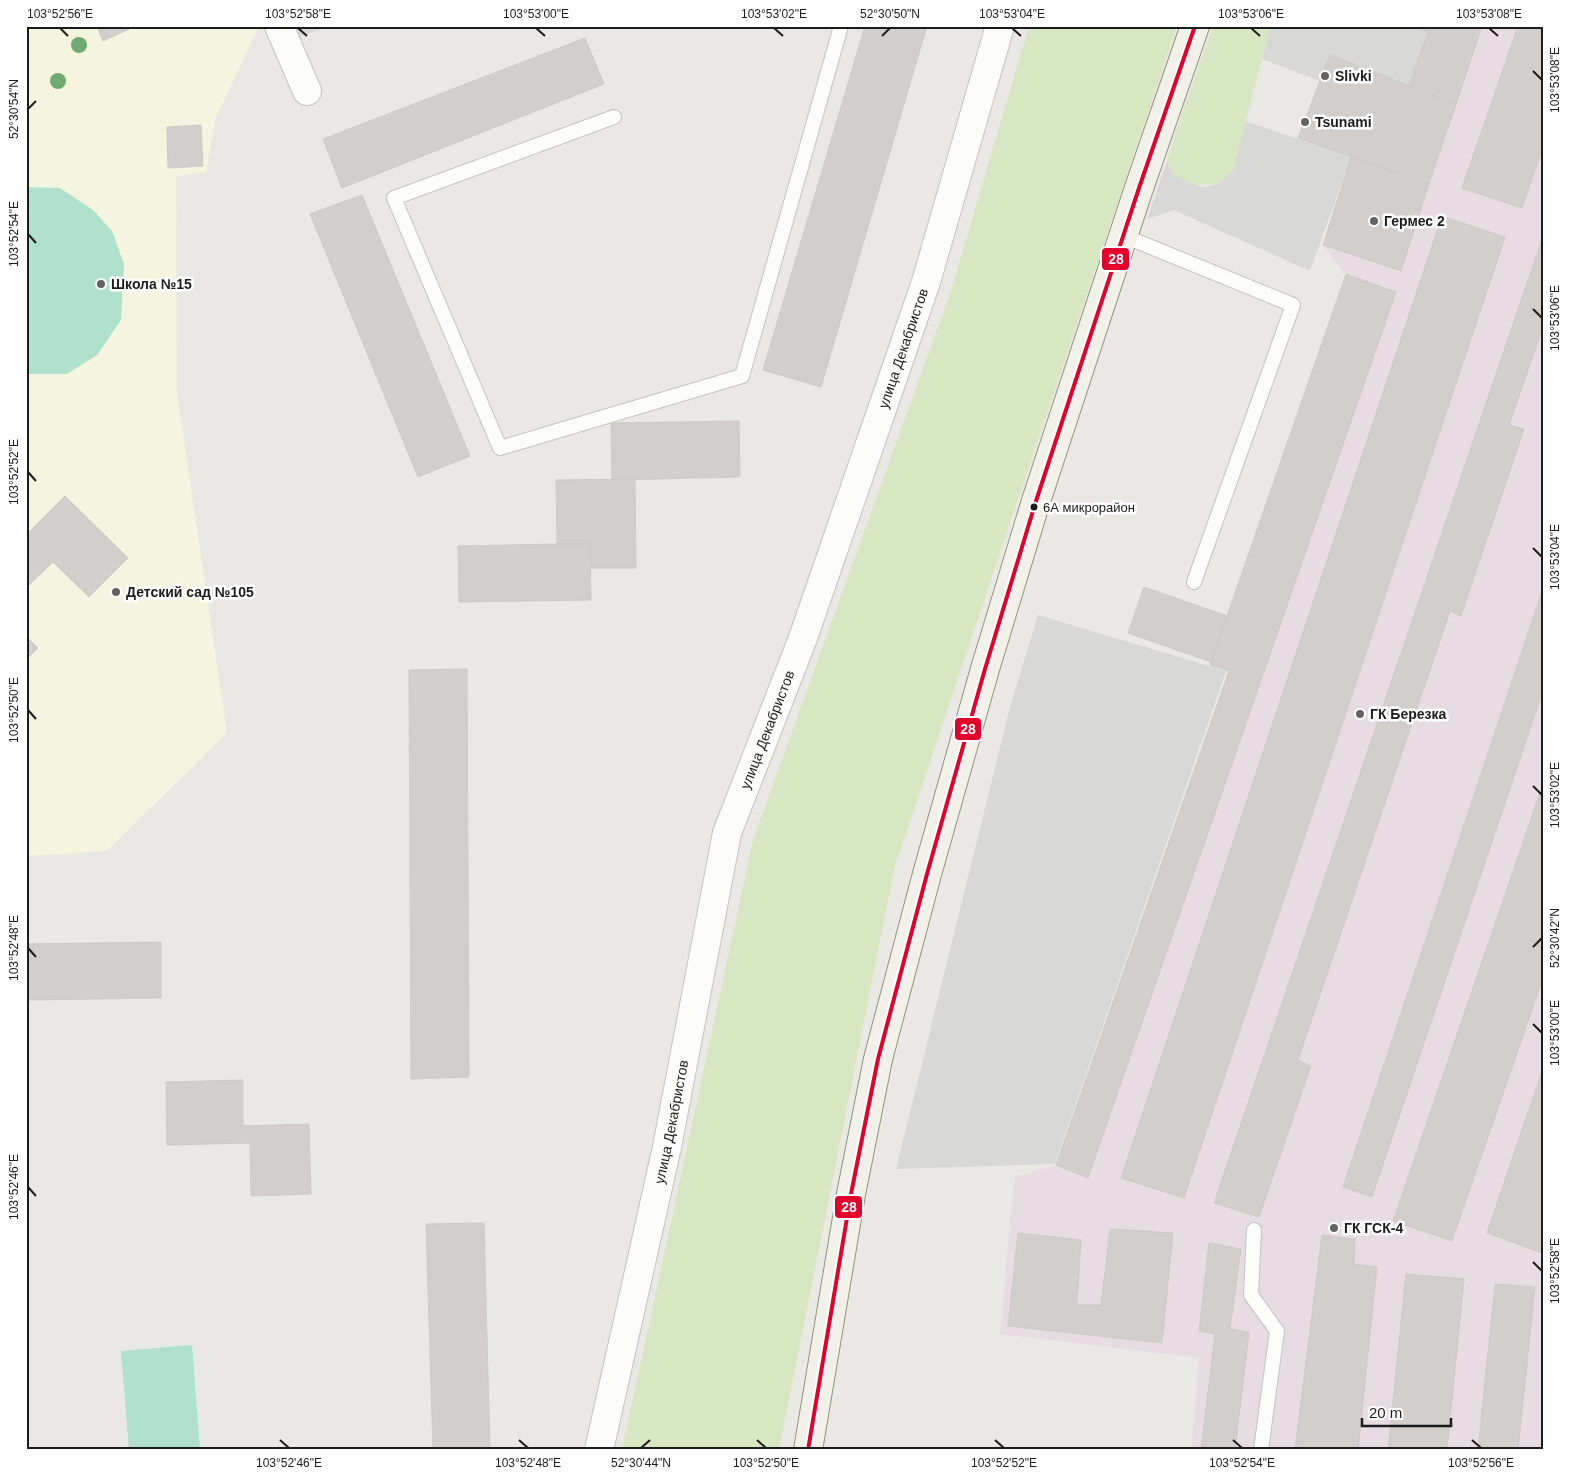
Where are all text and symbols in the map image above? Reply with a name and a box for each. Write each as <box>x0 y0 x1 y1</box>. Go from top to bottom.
text: 103°52'56"E <box>27 7 93 21</box>
text: 103°52'58"E <box>265 7 331 21</box>
text: 103°53'00"E <box>503 7 569 21</box>
text: 103°53'02"E <box>741 7 807 21</box>
text: 52°30'50"N <box>860 7 920 21</box>
text: 103°53'04"E <box>979 7 1045 21</box>
text: 103°53'06"E <box>1218 7 1284 21</box>
text: 103°53'08"E <box>1456 7 1522 21</box>
text: 103°53'08"E <box>1548 47 1562 113</box>
place label: Slivki <box>1335 68 1372 84</box>
marker: Slivki <box>1319 70 1331 82</box>
text: 52°30'54"N <box>7 79 21 139</box>
place label: Tsunami <box>1315 114 1372 130</box>
marker: Tsunami <box>1299 116 1311 128</box>
text: 103°52'54"E <box>7 201 21 267</box>
place label: Гермес 2 <box>1384 213 1445 229</box>
marker: Гермес 2 <box>1368 215 1380 227</box>
line badge: 28 <box>1101 247 1130 271</box>
text: 28 <box>1108 251 1124 267</box>
place label: Школа №15 <box>111 276 192 292</box>
marker: Школа №15 <box>95 278 107 290</box>
text: 103°53'06"E <box>1548 285 1562 351</box>
street label: улица Декабристов <box>875 286 931 411</box>
text: 103°52'52"E <box>7 439 21 505</box>
place label: 6А микрорайон <box>1043 500 1135 515</box>
marker: 6А микрорайон <box>1029 502 1039 512</box>
text: 103°53'04"E <box>1548 524 1562 590</box>
place label: Детский сад №105 <box>126 584 254 600</box>
marker: Детский сад №105 <box>110 586 122 598</box>
street label: улица Декабристов <box>737 668 798 791</box>
text: 103°52'50"E <box>7 677 21 743</box>
place label: ГК Березка <box>1370 706 1447 722</box>
marker: ГК Березка <box>1354 708 1366 720</box>
line badge: 28 <box>954 717 982 741</box>
text: 28 <box>960 721 976 737</box>
text: 103°53'02"E <box>1548 762 1562 828</box>
text: 52°30'42"N <box>1548 908 1562 968</box>
text: 103°52'48"E <box>7 915 21 981</box>
text: 103°53'00"E <box>1548 1000 1562 1066</box>
street label: улица Декабристов <box>651 1059 691 1185</box>
text: 103°52'46"E <box>7 1154 21 1220</box>
line badge: 28 <box>834 1195 863 1219</box>
text: 28 <box>841 1199 857 1215</box>
place label: ГК ГСК-4 <box>1344 1220 1403 1236</box>
marker: ГК ГСК-4 <box>1328 1222 1340 1234</box>
text: 103°52'58"E <box>1548 1238 1562 1304</box>
scale bar <box>1362 1396 1450 1428</box>
text: 20 m <box>1369 1404 1402 1421</box>
text: 103°52'46"E <box>256 1456 322 1470</box>
text: 103°52'48"E <box>495 1456 561 1470</box>
text: 52°30'44"N <box>611 1456 671 1470</box>
text: 103°52'50"E <box>733 1456 799 1470</box>
text: 103°52'52"E <box>971 1456 1037 1470</box>
text: 103°52'54"E <box>1209 1456 1275 1470</box>
text: 103°52'56"E <box>1448 1456 1514 1470</box>

